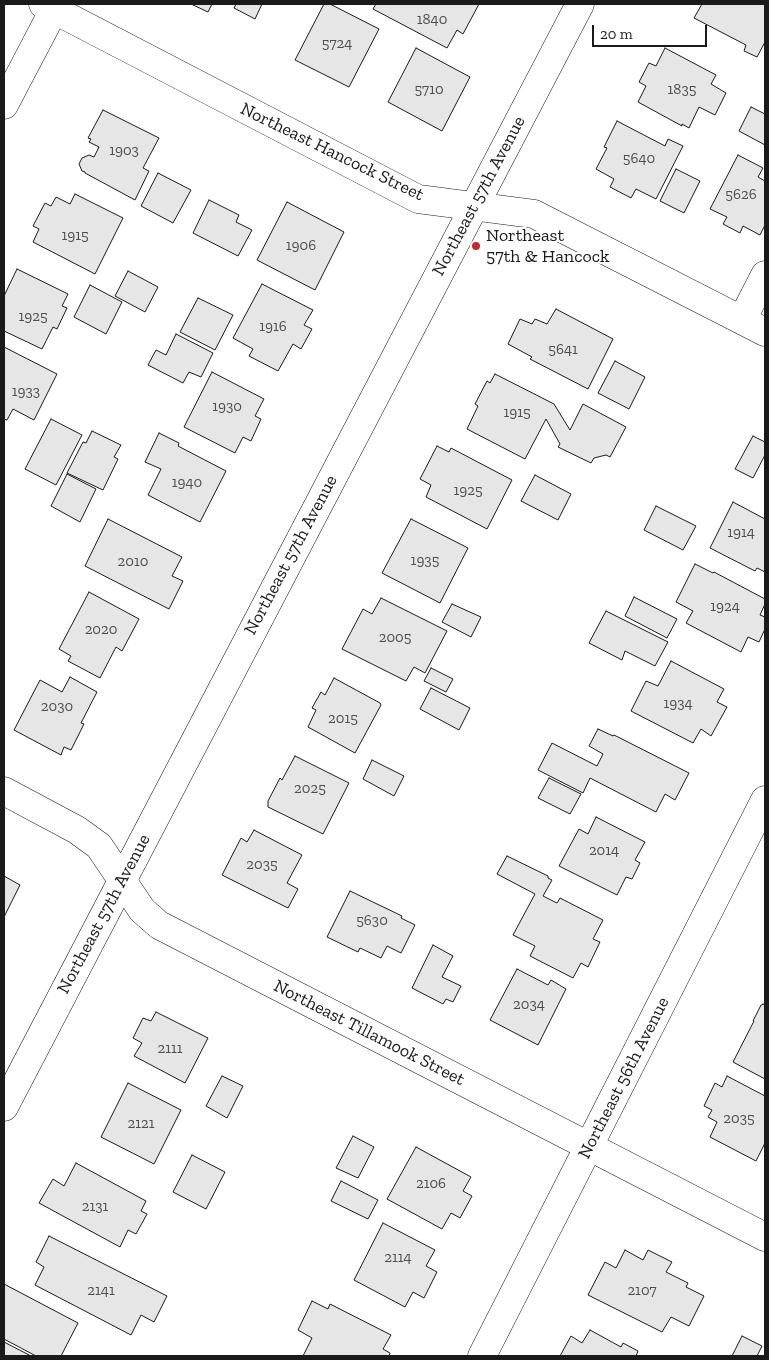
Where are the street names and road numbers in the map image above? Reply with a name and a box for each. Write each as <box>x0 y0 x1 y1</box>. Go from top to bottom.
street label: Northeast Hancock Street <box>237 98 427 206</box>
street label: Northeast 57th Avenue <box>428 112 530 280</box>
street label: Northeast 57th Avenue <box>240 471 342 639</box>
street label: Northeast 57th Avenue <box>53 830 155 998</box>
street label: Northeast Tillamook Street <box>270 975 468 1091</box>
street label: Northeast 56th Avenue <box>574 993 674 1163</box>

